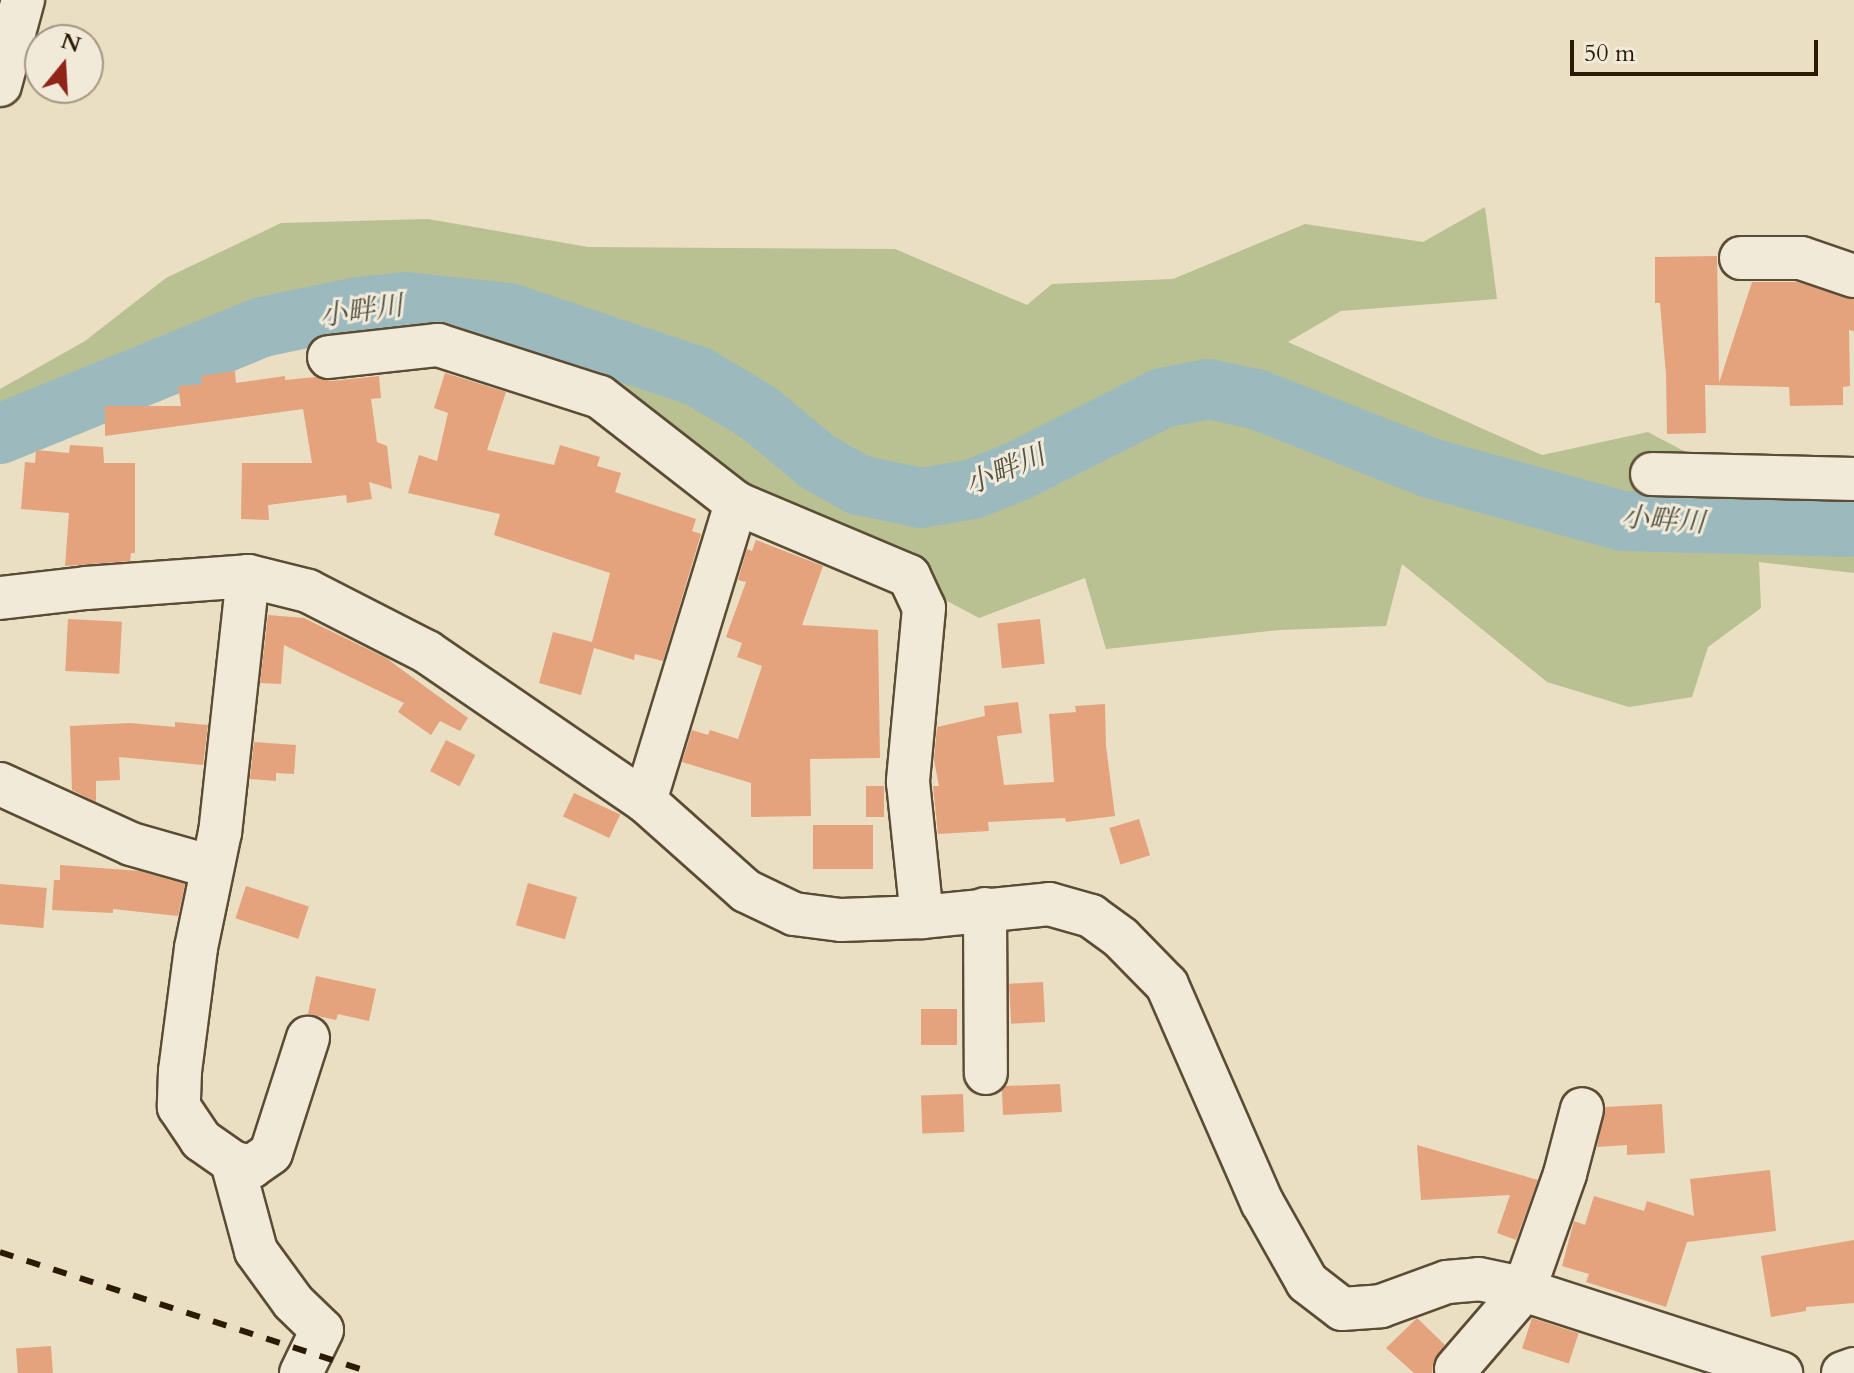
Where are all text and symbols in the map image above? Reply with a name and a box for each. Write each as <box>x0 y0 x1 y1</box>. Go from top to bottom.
north arrow <box>24 24 104 104</box>
scale bar <box>1574 24 1822 74</box>
text: N <box>57 26 85 60</box>
text: 50 m <box>1584 37 1635 70</box>
water label: 小畔川 <box>317 289 405 333</box>
water label: 小畔川 <box>960 438 1050 502</box>
water label: 小畔川 <box>1620 500 1706 540</box>

